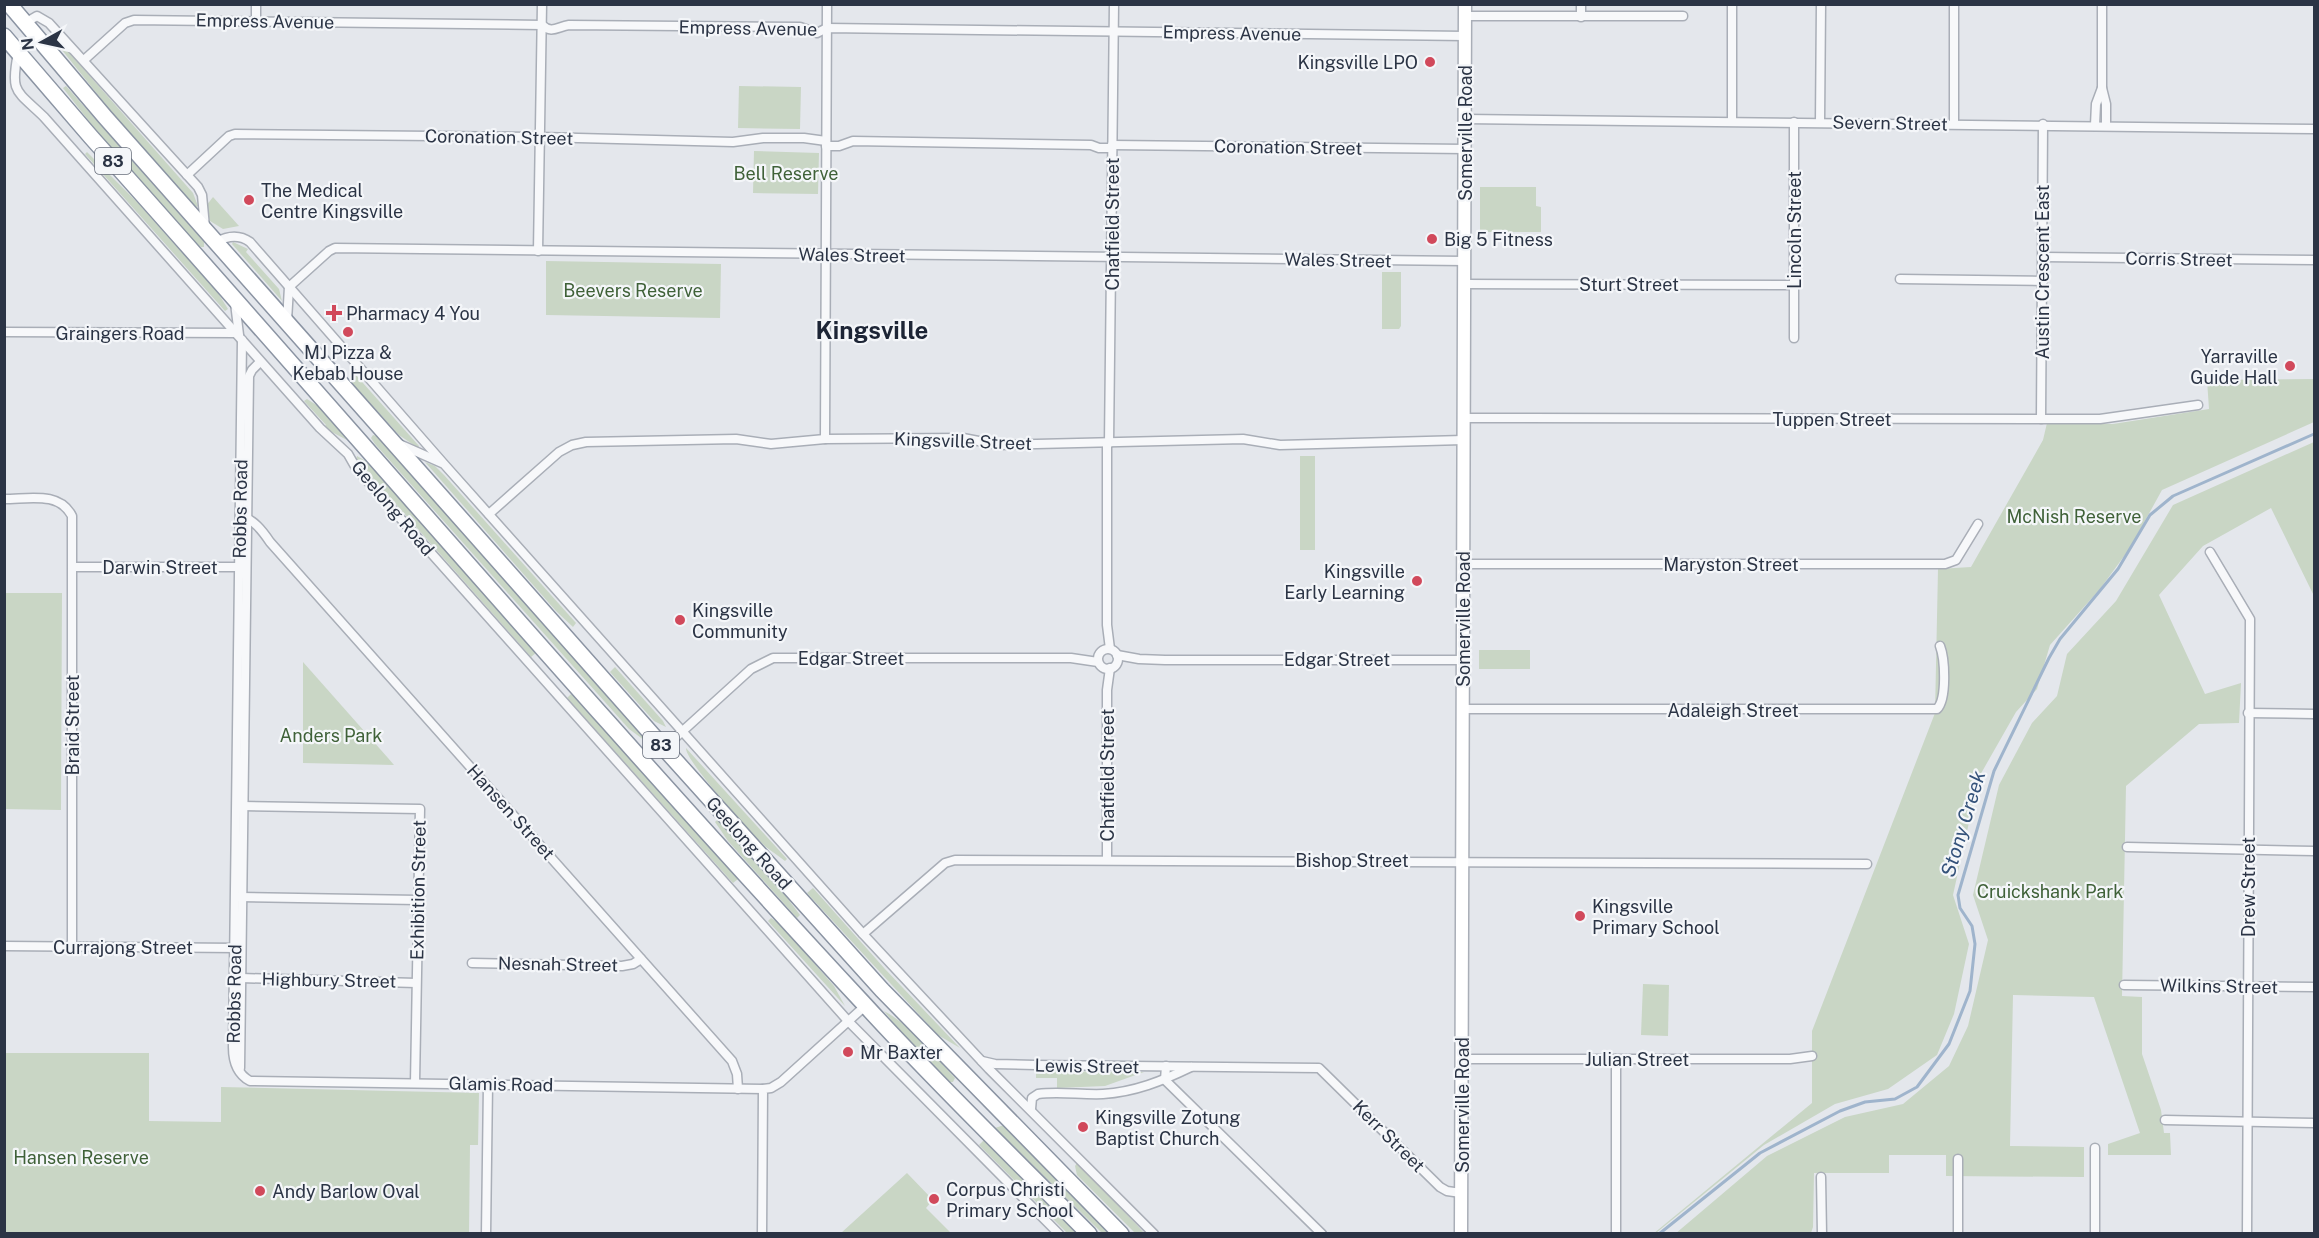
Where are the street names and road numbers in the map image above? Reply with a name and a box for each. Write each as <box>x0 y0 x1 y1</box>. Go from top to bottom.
street label: Empress Avenue <box>196 9 334 33</box>
street label: Empress Avenue <box>679 16 817 40</box>
street label: Empress Avenue <box>1163 21 1301 45</box>
street label: Somerville Road <box>1455 65 1476 201</box>
street label: Severn Street <box>1832 111 1948 135</box>
street label: Coronation Street <box>425 125 573 149</box>
street label: Coronation Street <box>1214 135 1362 159</box>
road number: 83 <box>95 148 131 174</box>
street label: Chatfield Street <box>1102 158 1123 290</box>
street label: Lincoln Street <box>1784 171 1805 289</box>
street label: Austin Crescent East <box>2032 185 2053 359</box>
street label: Wales Street <box>798 244 906 266</box>
street label: Corris Street <box>2125 248 2233 270</box>
street label: Wales Street <box>1284 249 1392 271</box>
street label: Sturt Street <box>1579 274 1679 295</box>
street label: Graingers Road <box>56 323 184 344</box>
street label: Tuppen Street <box>1772 409 1892 430</box>
street label: Kingsville Street <box>894 428 1032 454</box>
street label: Geelong Road <box>347 456 439 560</box>
street label: Robbs Road <box>229 459 251 559</box>
street label: Somerville Road <box>1453 551 1474 687</box>
street label: Maryston Street <box>1663 554 1799 575</box>
street label: Darwin Street <box>102 557 218 578</box>
street label: Edgar Street <box>798 648 904 669</box>
street label: Edgar Street <box>1284 649 1390 670</box>
street label: Braid Street <box>62 675 83 775</box>
street label: Adaleigh Street <box>1667 700 1799 721</box>
street label: Chatfield Street <box>1097 709 1118 841</box>
road number: 83 <box>643 732 679 758</box>
street label: Hansen Street <box>463 760 559 864</box>
street label: Geelong Road <box>702 792 796 894</box>
street label: Exhibition Street <box>406 820 430 960</box>
street label: Drew Street <box>2238 837 2259 937</box>
street label: Bishop Street <box>1295 850 1409 871</box>
street label: Currajong Street <box>53 937 193 958</box>
street label: Robbs Road <box>223 944 245 1044</box>
street label: Nesnah Street <box>498 952 618 976</box>
street label: Highbury Street <box>261 968 397 992</box>
street label: Wilkins Street <box>2160 974 2278 998</box>
street label: Somerville Road <box>1452 1037 1473 1173</box>
street label: Julian Street <box>1585 1049 1689 1070</box>
street label: Lewis Street <box>1035 1055 1139 1077</box>
street label: Glamis Road <box>449 1073 553 1095</box>
street label: Kerr Street <box>1349 1096 1429 1176</box>

